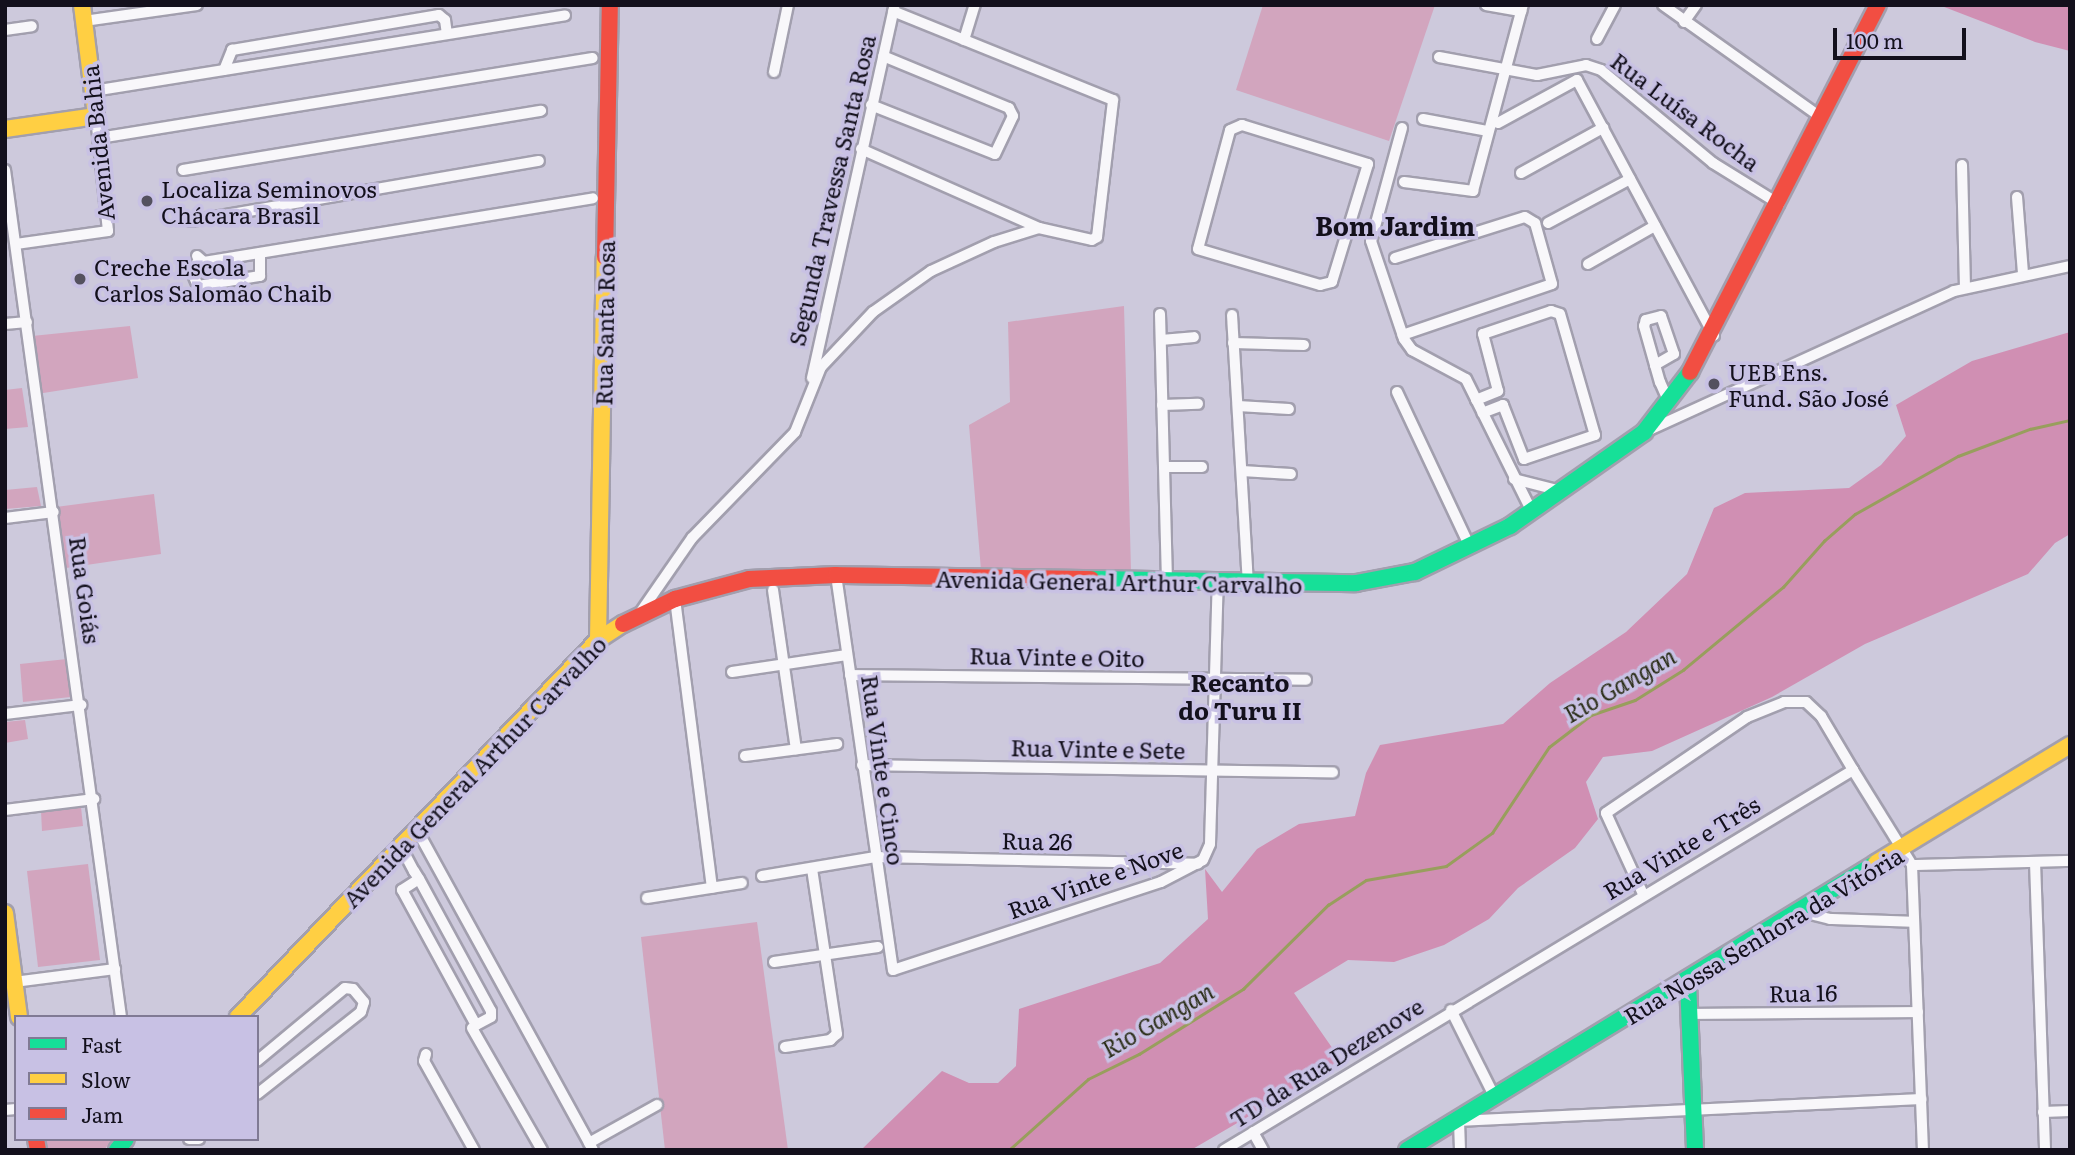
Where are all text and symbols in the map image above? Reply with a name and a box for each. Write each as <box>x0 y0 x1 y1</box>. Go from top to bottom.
scale bar <box>1837 14 1970 58</box>
text: 100 m <box>1846 24 1903 55</box>
street label: Segunda Travessa Santa Rosa <box>782 32 880 348</box>
street label: Rua Luísa Rocha <box>1606 46 1766 176</box>
street label: Avenida Bahia <box>75 64 119 222</box>
place label: Localiza Seminovos Chácara Brasil <box>161 174 377 228</box>
marker: Localiza Seminovos Chácara Brasil <box>139 193 155 209</box>
district label: Bom Jardim <box>1315 209 1475 241</box>
street label: Rua Santa Rosa <box>589 240 619 406</box>
place label: Creche Escola Carlos Salomão Chaib <box>94 252 332 306</box>
marker: Creche Escola Carlos Salomão Chaib <box>72 271 88 287</box>
place label: UEB Ens. Fund. São José <box>1728 357 1889 411</box>
marker: UEB Ens. Fund. São José <box>1706 376 1722 392</box>
street label: Rua Goiás <box>65 535 107 645</box>
street label: Avenida General Arthur Carvalho <box>935 564 1303 598</box>
street label: Avenida General Arthur Carvalho <box>337 629 611 913</box>
water label: Rio Gangan <box>1558 640 1680 728</box>
street label: Rua Vinte e Oito <box>969 641 1145 671</box>
district label: Recanto do Turu II <box>1178 668 1302 724</box>
street label: Rua Vinte e Cinco <box>857 673 911 867</box>
street label: Rua Vinte e Sete <box>1010 733 1186 763</box>
street label: Rua Vinte e Três <box>1598 789 1764 905</box>
street label: Rua 26 <box>1001 826 1073 854</box>
street label: Rua Vinte e Nove <box>1004 834 1186 924</box>
street label: Rua Nossa Senhora da Vitória <box>1618 840 1908 1030</box>
water label: Rio Gangan <box>1096 975 1218 1063</box>
street label: Rua 16 <box>1768 978 1838 1006</box>
street label: TD da Rua Dezenove <box>1224 991 1428 1133</box>
legend <box>14 1015 259 1141</box>
text: Fast <box>81 1028 122 1059</box>
text: Slow <box>81 1063 131 1094</box>
text: Jam <box>81 1098 123 1129</box>

